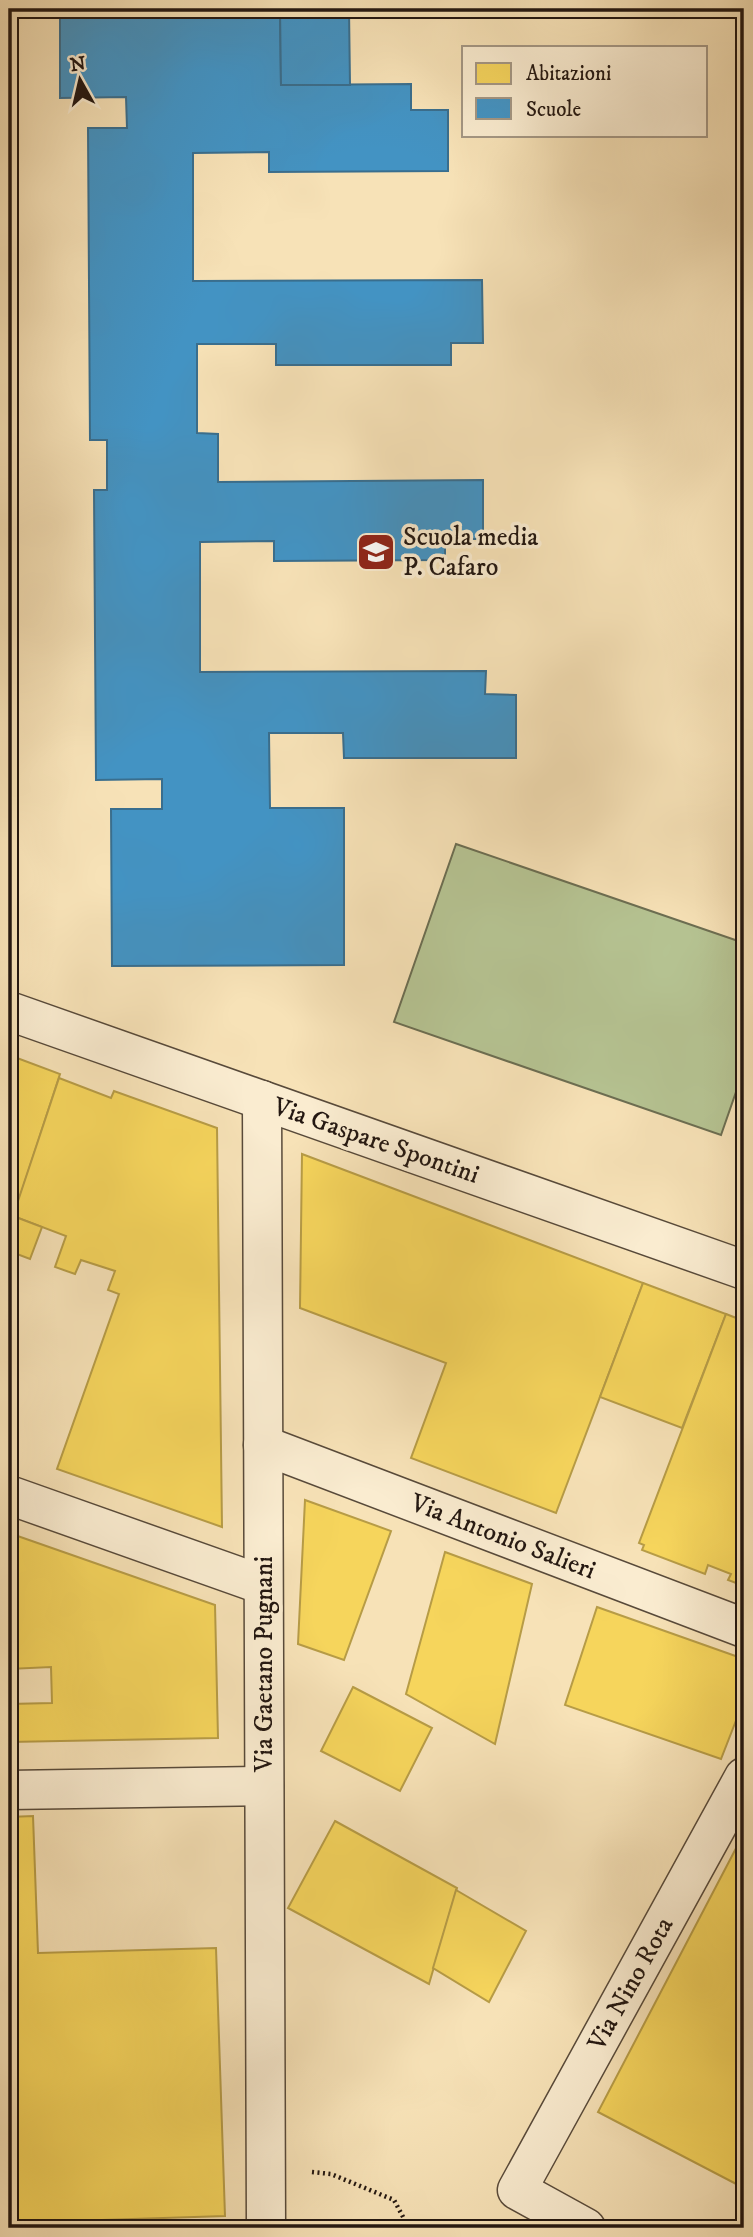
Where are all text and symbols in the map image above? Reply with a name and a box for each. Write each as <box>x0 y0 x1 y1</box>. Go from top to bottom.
north arrow <box>46 46 116 116</box>
legend <box>462 46 708 136</box>
text: N <box>69 52 88 77</box>
text: Abitazioni <box>526 61 611 87</box>
text: Scuole <box>526 97 582 123</box>
place label: Scuola media P. Cafaro <box>403 521 538 584</box>
school or university icon: Scuola media P. Cafaro <box>355 531 397 573</box>
street label: Via Gaspare Spontini <box>268 1090 483 1192</box>
street label: Via Antonio Salieri <box>405 1486 600 1587</box>
street label: Via Gaetano Pugnani <box>248 1556 281 1773</box>
street label: Via Nino Rota <box>580 1911 681 2058</box>

